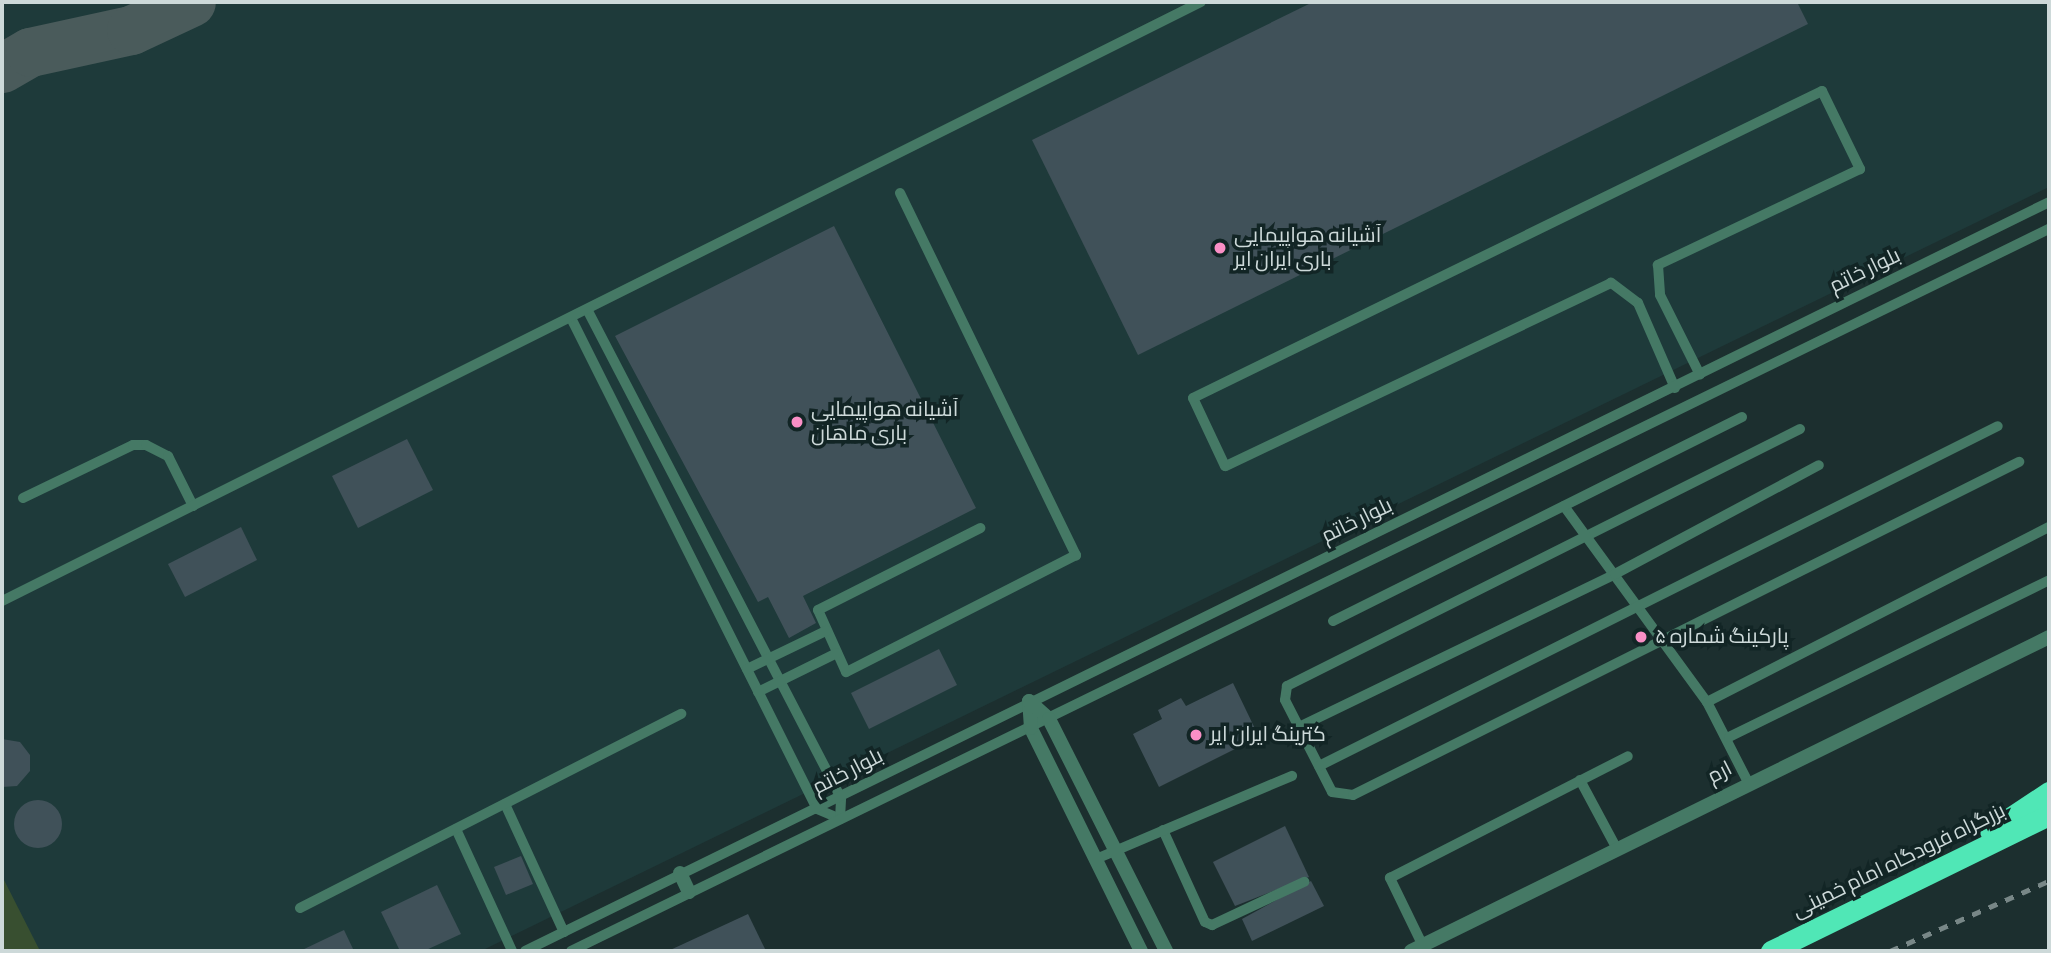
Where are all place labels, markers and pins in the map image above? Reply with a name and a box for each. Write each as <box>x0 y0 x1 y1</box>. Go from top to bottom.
place label: آشیانه هواپیمایی باری ایران ایر <box>1234 223 1381 273</box>
marker: آشیانه هواپیمایی باری ایران ایر <box>1212 240 1228 256</box>
place label: آشیانه هواپیمایی باری ماهان <box>811 397 958 447</box>
marker: آشیانه هواپیمایی باری ماهان <box>789 414 805 430</box>
place label: پارکینگ شماره ۵ <box>1655 624 1789 650</box>
marker: پارکینگ شماره ۵ <box>1633 629 1649 645</box>
place label: کترینگ ایران ایر <box>1210 722 1326 748</box>
marker: کترینگ ایران ایر <box>1188 727 1204 743</box>

